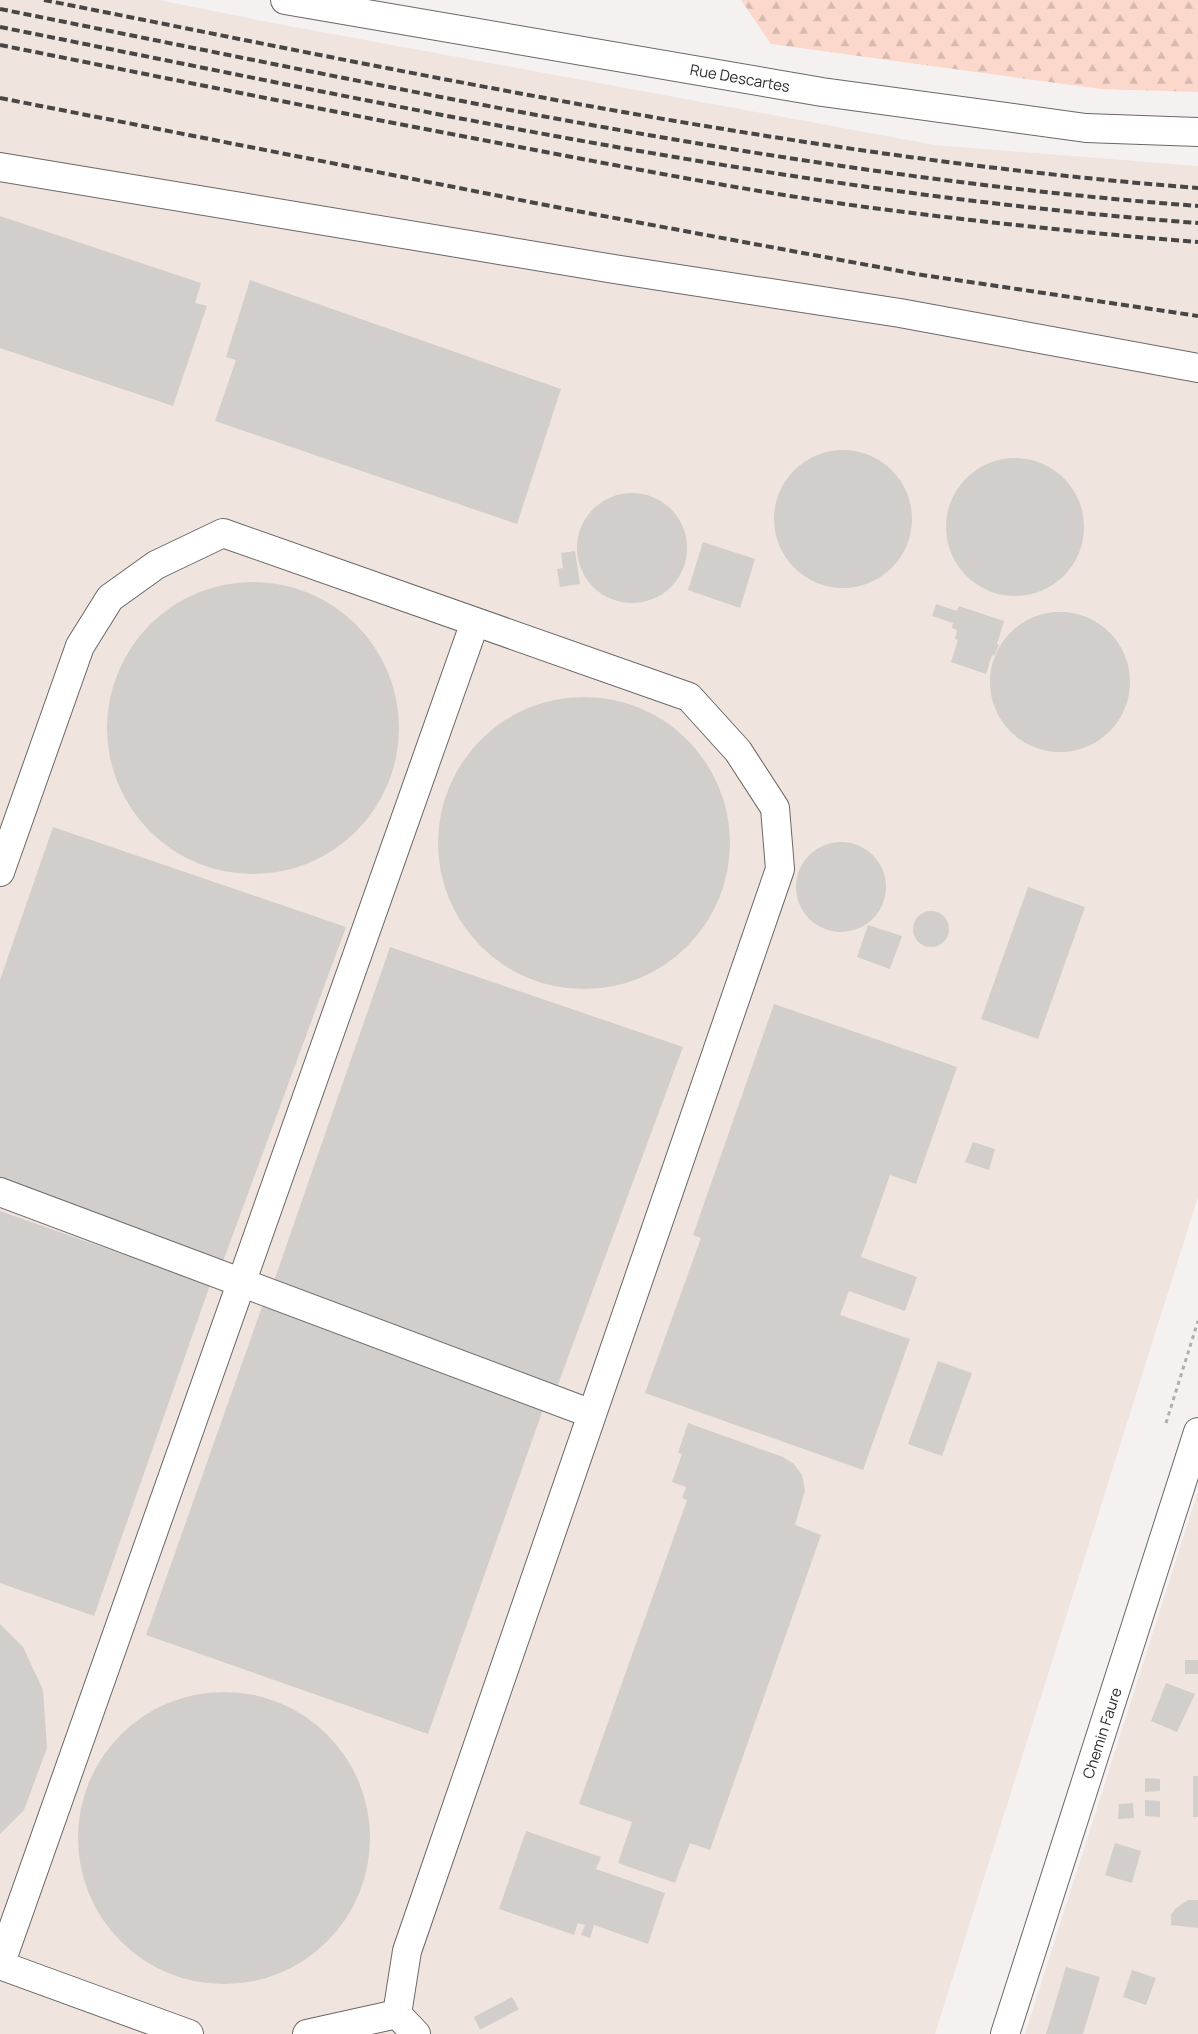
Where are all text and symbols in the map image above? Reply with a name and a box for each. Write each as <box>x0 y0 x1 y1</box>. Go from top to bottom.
street label: Rue Descartes <box>688 59 792 97</box>
street label: Chemin Faure <box>1077 1684 1127 1781</box>

